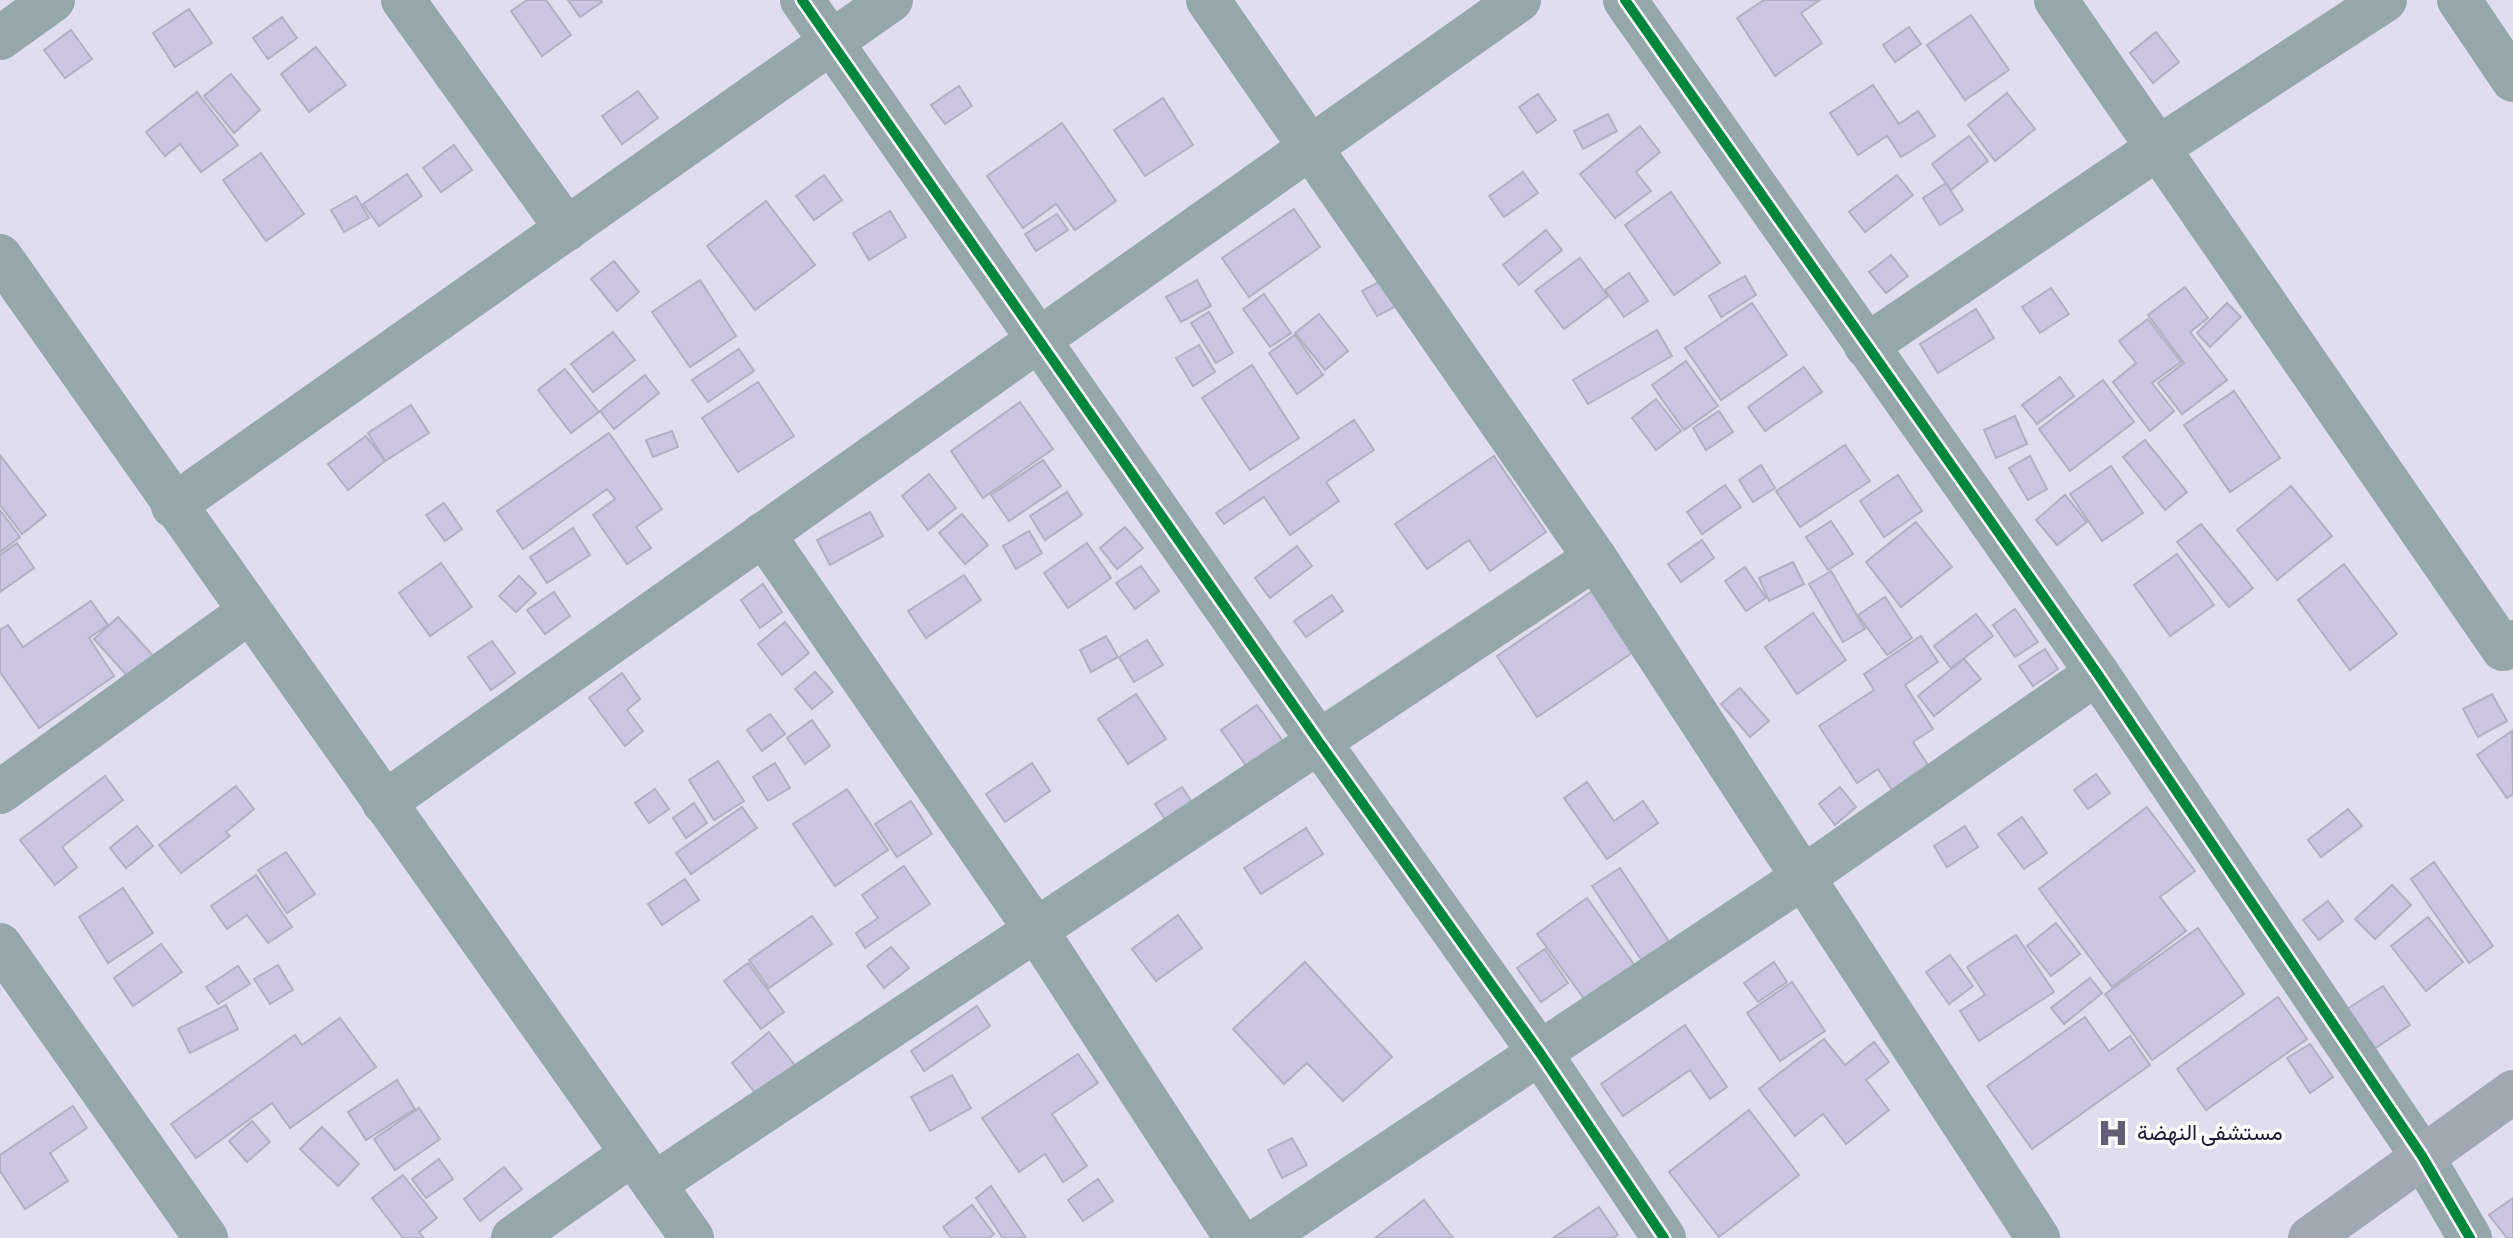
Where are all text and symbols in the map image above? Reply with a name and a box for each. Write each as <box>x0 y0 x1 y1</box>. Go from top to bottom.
hospital icon: مستشفى النهضة <box>2096 1116 2130 1150</box>
place label: مستشفى النهضة <box>2137 1122 2283 1146</box>

